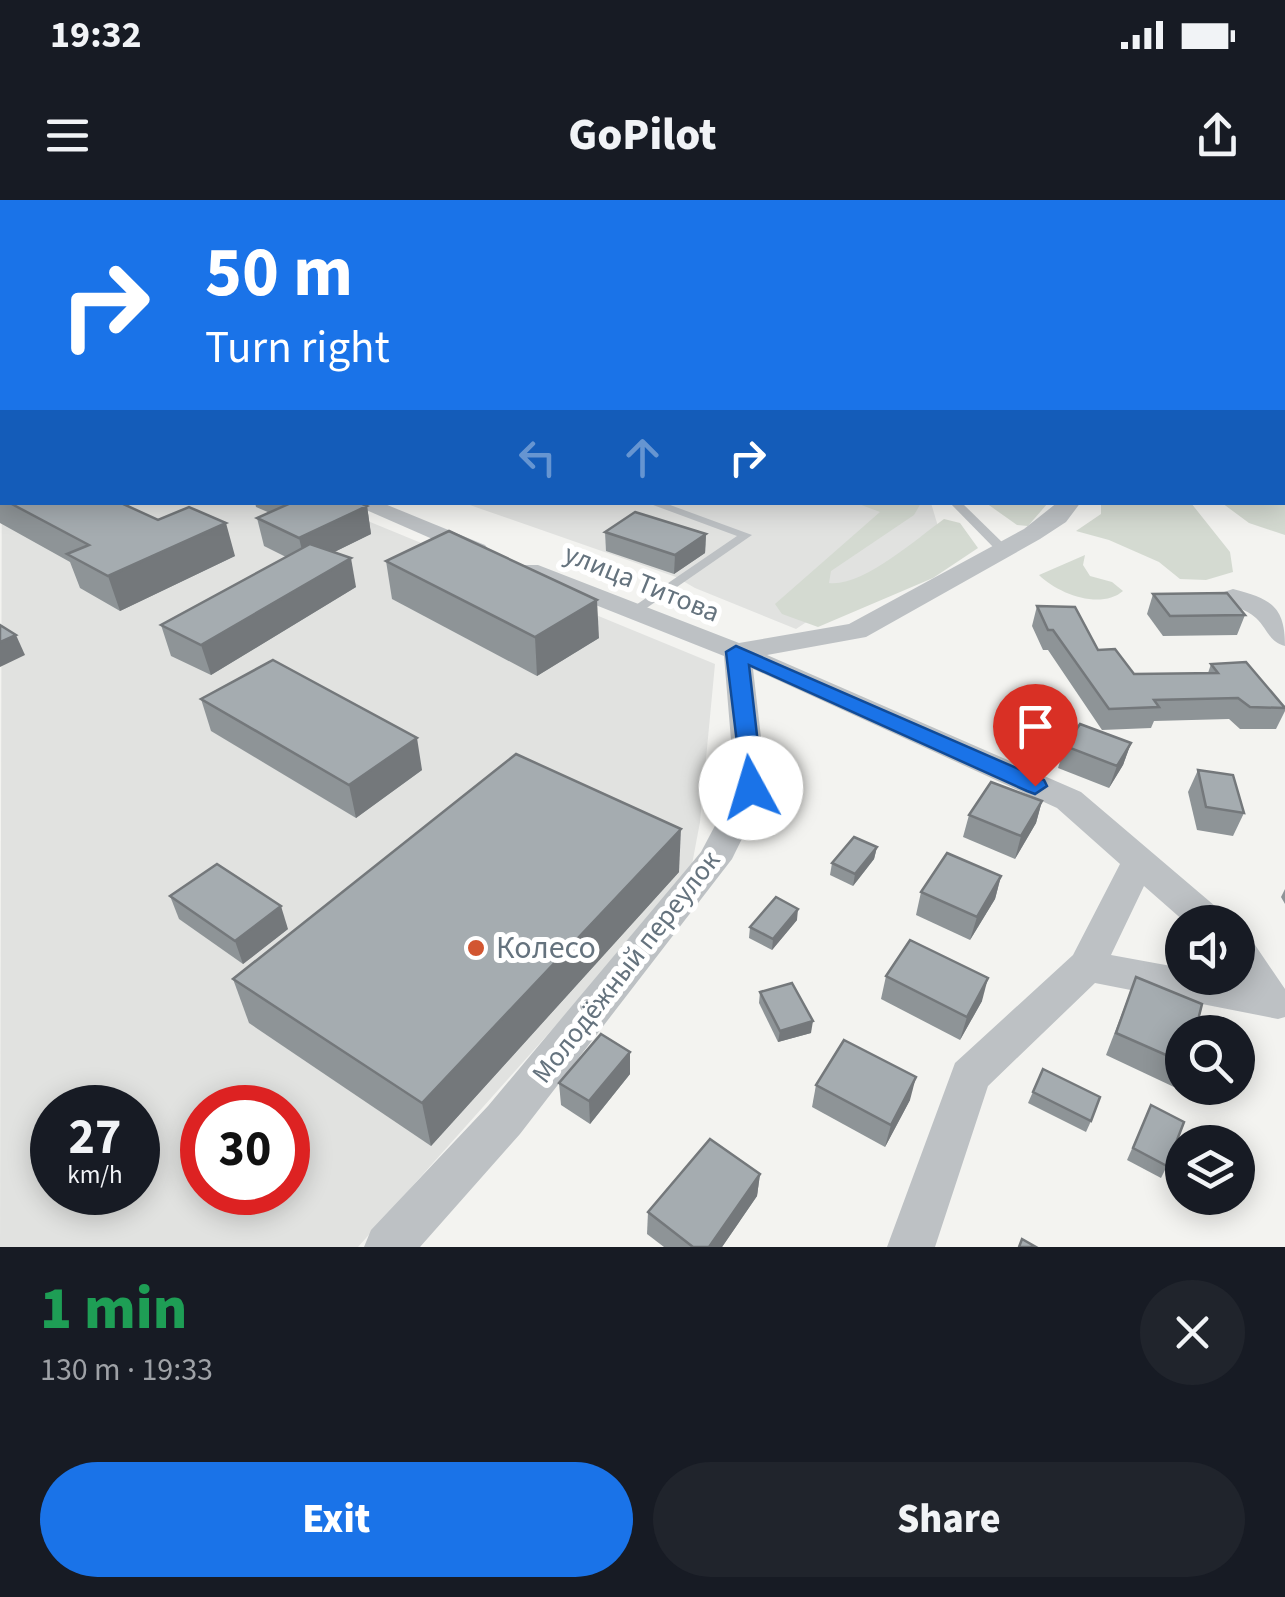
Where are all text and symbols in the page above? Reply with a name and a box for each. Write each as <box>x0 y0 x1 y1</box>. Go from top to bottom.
text: 19:32 <box>50 8 142 62</box>
text: GoPilot <box>568 103 717 167</box>
icon: menu <box>40 108 95 163</box>
icon: share <box>1190 108 1245 163</box>
text: 50 m <box>205 223 353 323</box>
icon: right <box>40 240 170 370</box>
text: Turn right <box>205 316 390 380</box>
icon: left <box>510 430 565 485</box>
icon: ahead <box>615 430 670 485</box>
icon: right <box>720 430 775 485</box>
street label: улица Титова <box>558 534 726 632</box>
pin <box>993 684 1078 787</box>
icon: arrive <box>1008 699 1063 754</box>
position arrow <box>699 736 803 840</box>
street label: Молодёжный переулок <box>522 842 730 1092</box>
map controls <box>1165 905 1255 1215</box>
button: sound <box>1165 905 1255 995</box>
place label: Колесо <box>496 925 596 971</box>
marker: Колесо <box>465 937 487 959</box>
button: search <box>1165 1015 1255 1105</box>
speed limit sign: 30 <box>180 1085 310 1215</box>
text: 27 <box>69 1102 121 1173</box>
button: layers <box>1165 1125 1255 1215</box>
text: km/h <box>67 1157 123 1193</box>
text: 1 min <box>40 1267 187 1352</box>
button: close <box>1140 1280 1245 1385</box>
text: 130 m · 19:33 <box>40 1347 213 1393</box>
button: Exit <box>40 1462 633 1577</box>
button: Share <box>653 1462 1245 1577</box>

